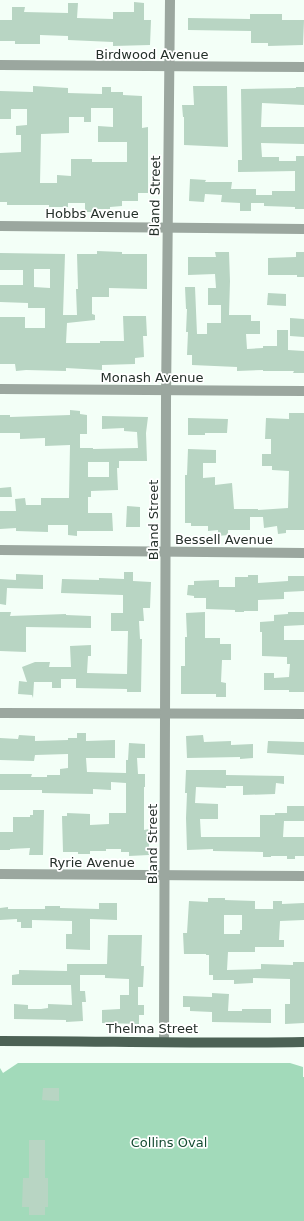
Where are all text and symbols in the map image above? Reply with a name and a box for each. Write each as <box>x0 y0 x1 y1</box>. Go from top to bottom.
street label: Birdwood Avenue <box>95 47 209 62</box>
street label: Bland Street <box>147 156 163 236</box>
street label: Hobbs Avenue <box>45 206 139 221</box>
street label: Monash Avenue <box>101 370 203 385</box>
street label: Bland Street <box>146 480 161 560</box>
street label: Bessell Avenue <box>175 532 273 547</box>
street label: Bland Street <box>145 804 160 884</box>
street label: Ryrie Avenue <box>49 855 135 870</box>
street label: Thelma Street <box>105 1021 198 1036</box>
park label: Collins Oval <box>131 1135 207 1150</box>

